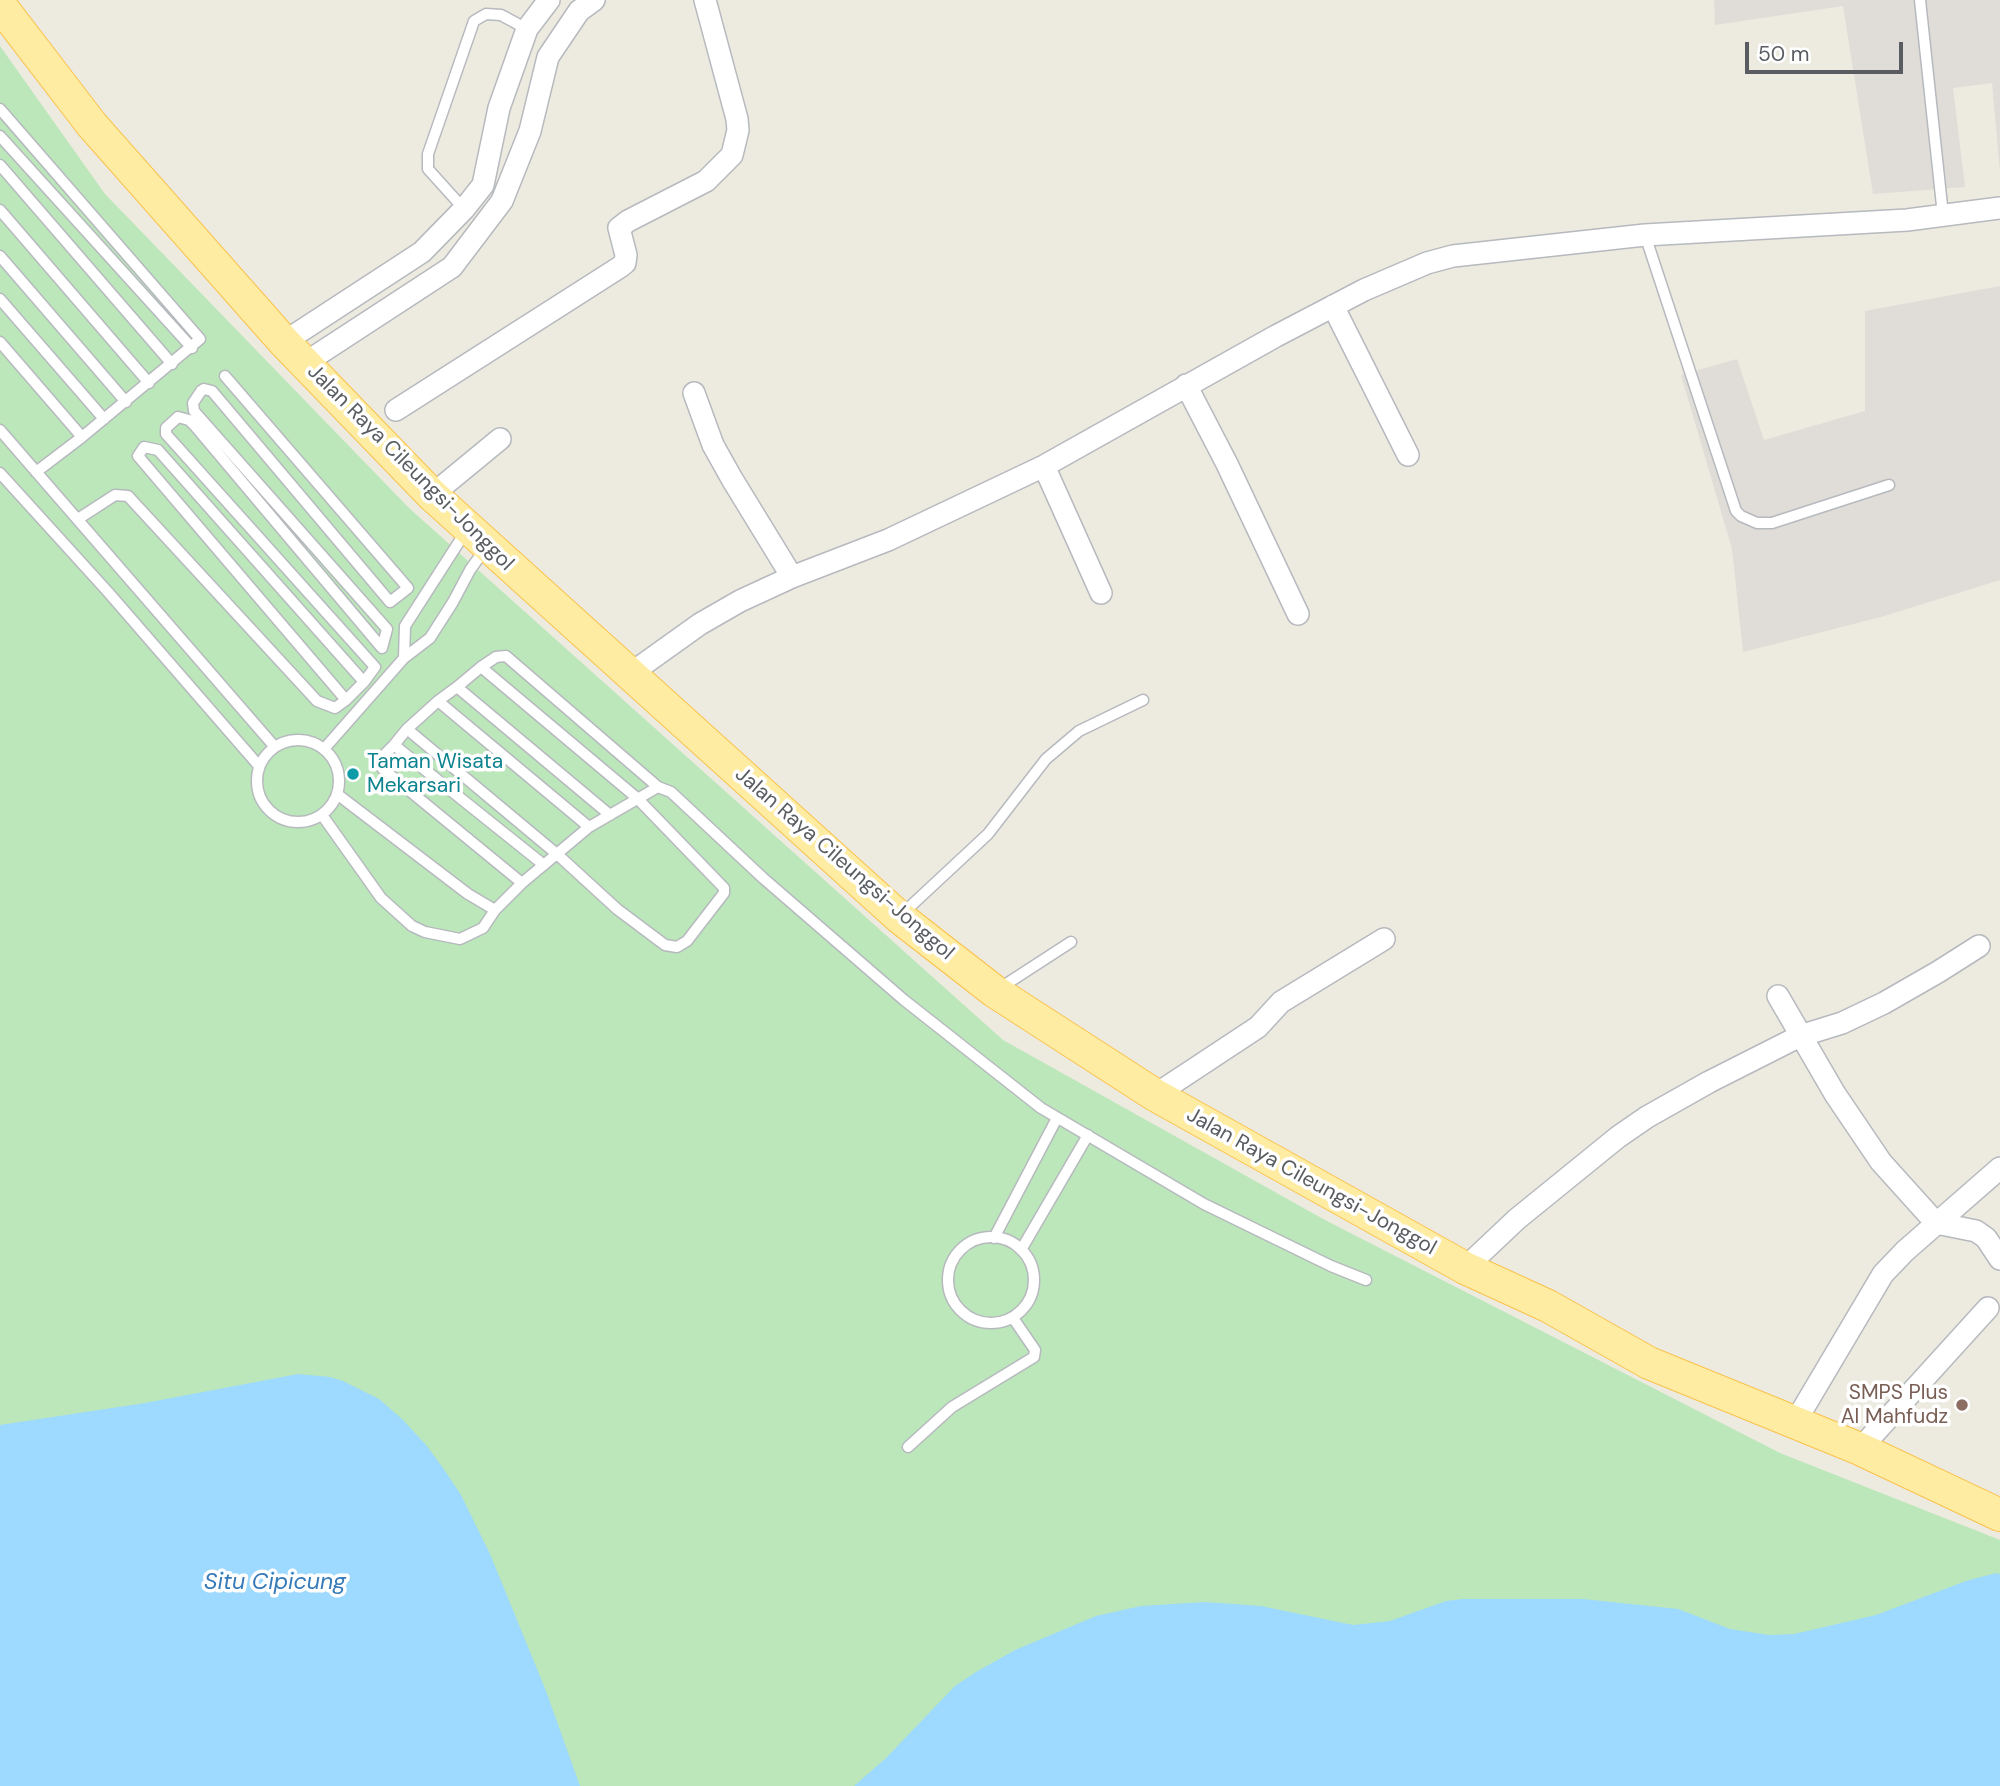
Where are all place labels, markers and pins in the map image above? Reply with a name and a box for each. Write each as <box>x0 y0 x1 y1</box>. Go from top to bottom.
place label: Taman Wisata Mekarsari <box>367 749 503 799</box>
marker: Taman Wisata Mekarsari <box>345 766 361 782</box>
place label: SMPS Plus Al Mahfudz <box>1841 1380 1948 1430</box>
marker: SMPS Plus Al Mahfudz <box>1954 1397 1970 1413</box>

